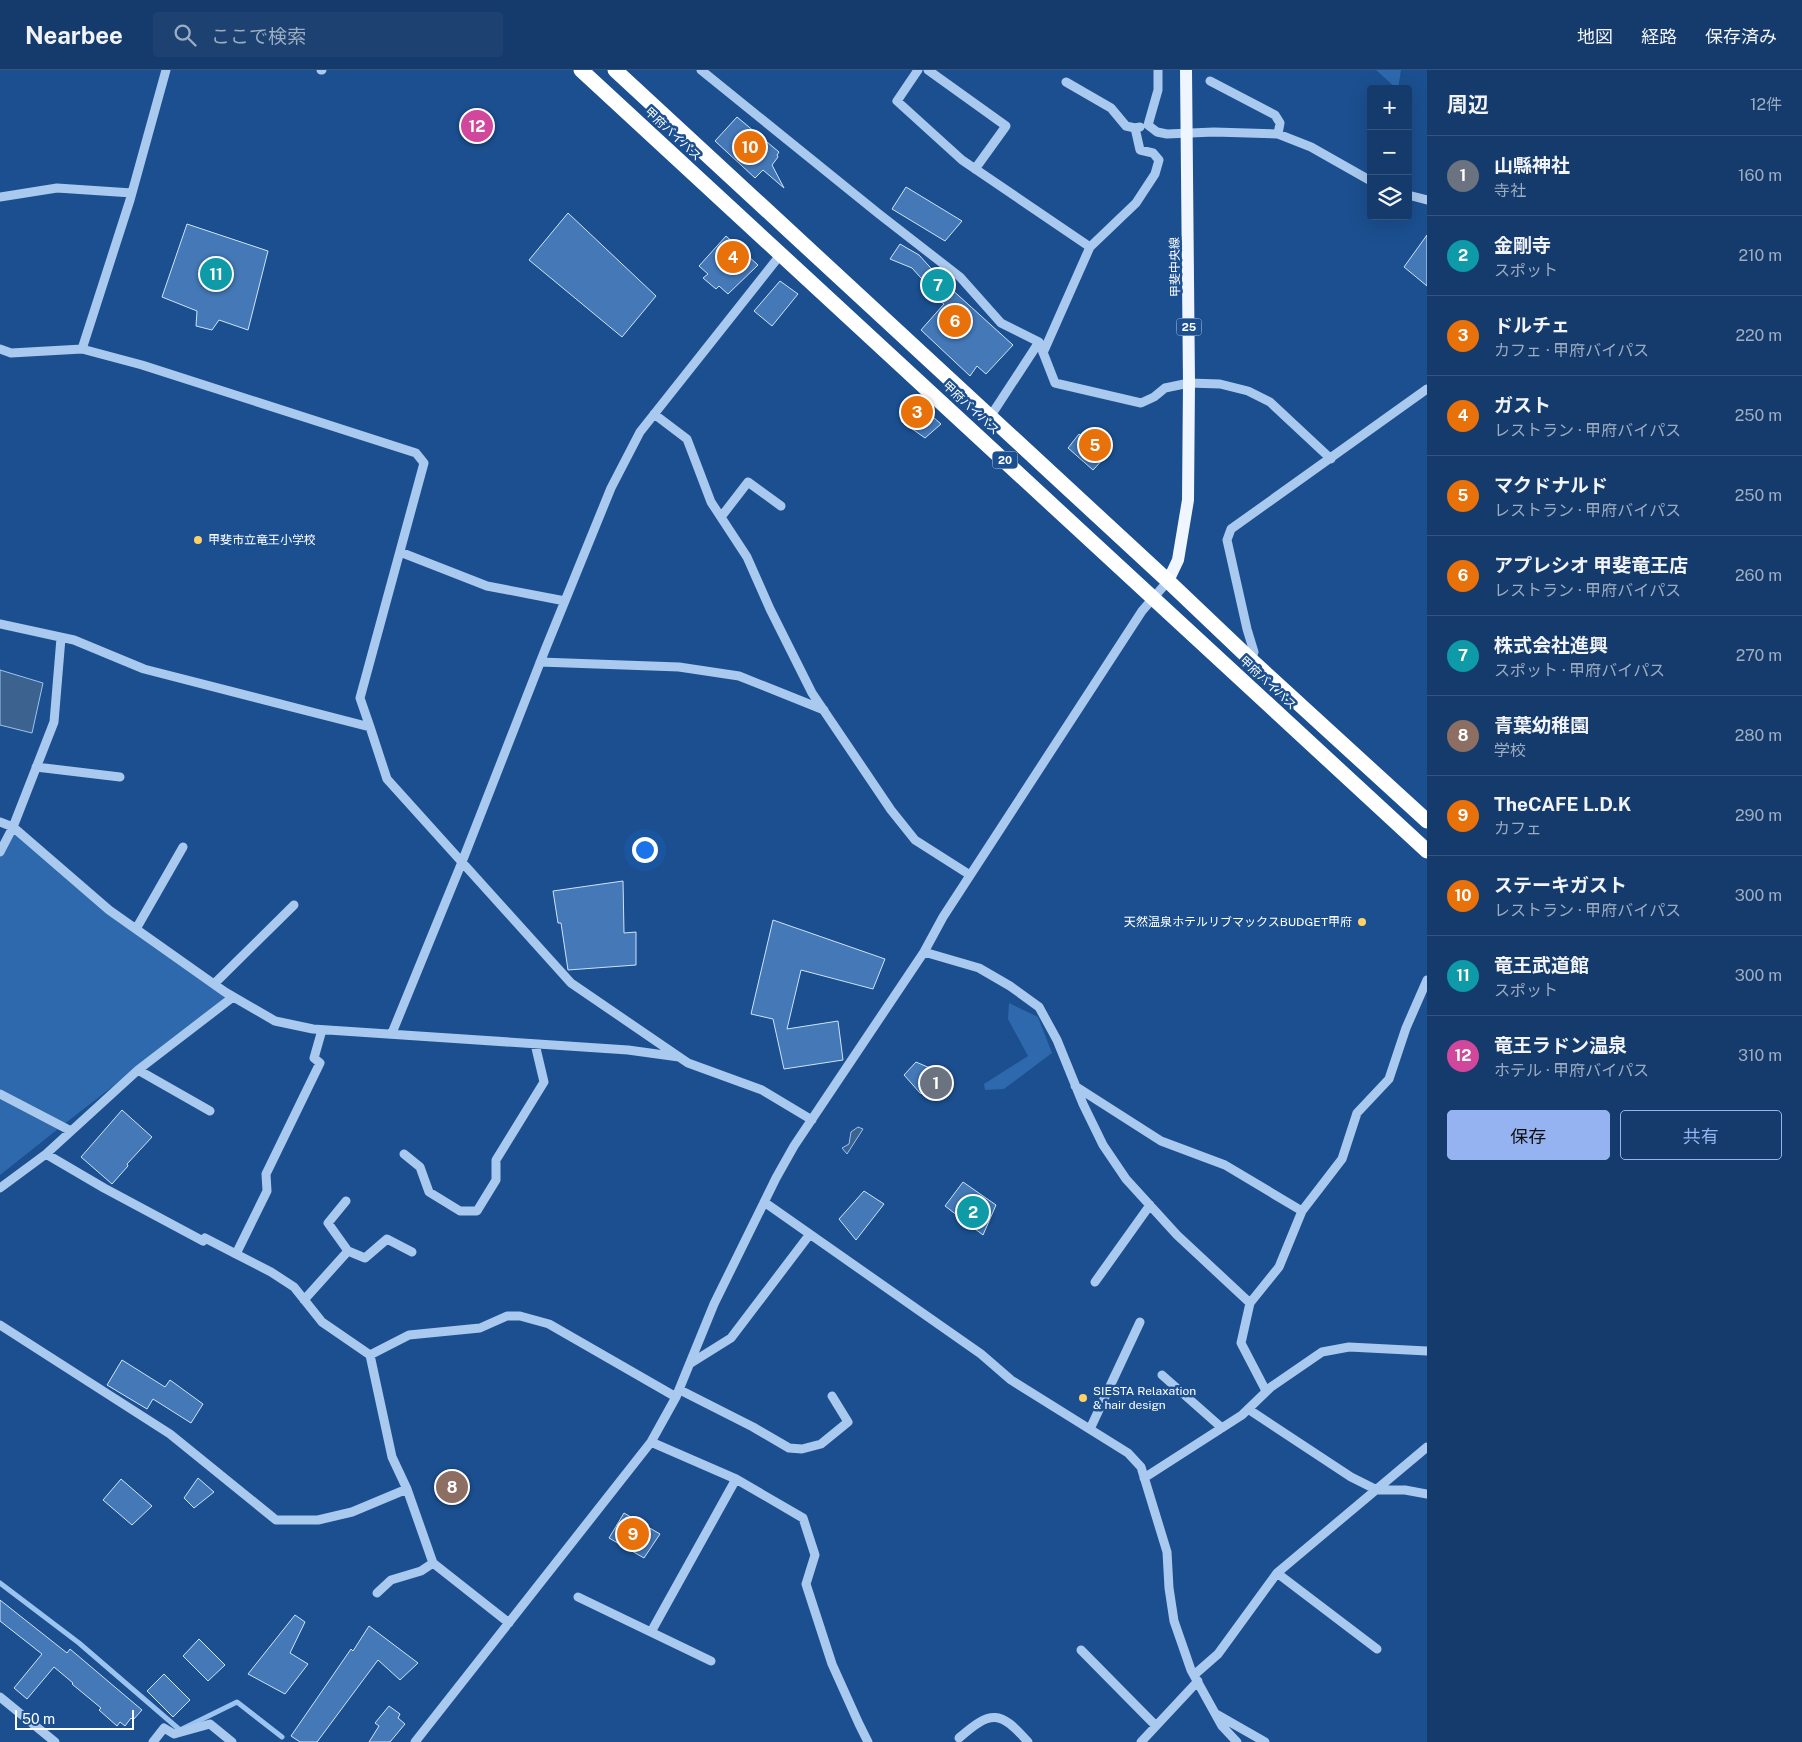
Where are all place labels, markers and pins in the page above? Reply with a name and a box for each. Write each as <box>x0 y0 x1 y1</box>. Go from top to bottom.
pin: 12 <box>461 107 493 145</box>
pin: 10 <box>734 128 766 166</box>
pin: 4 <box>717 238 749 276</box>
pin: 11 <box>200 255 232 293</box>
pin: 7 <box>922 266 954 304</box>
pin: 6 <box>939 302 971 340</box>
pin: 3 <box>901 393 933 431</box>
pin: 5 <box>1079 426 1111 464</box>
place label: 甲斐市立竜王小学校 <box>208 533 316 547</box>
marker: 甲斐市立竜王小学校 <box>192 534 204 546</box>
place label: 天然温泉ホテルリブマックスBUDGET甲府 <box>1124 915 1352 929</box>
marker: 天然温泉ホテルリブマックスBUDGET甲府 <box>1356 916 1368 928</box>
pin: 1 <box>920 1064 952 1102</box>
pin: 2 <box>957 1193 989 1231</box>
place label: SIESTA Relaxation & hair design <box>1093 1384 1196 1412</box>
marker: SIESTA Relaxation & hair design <box>1077 1392 1089 1404</box>
pin: 8 <box>436 1468 468 1506</box>
pin: 9 <box>617 1515 649 1553</box>

